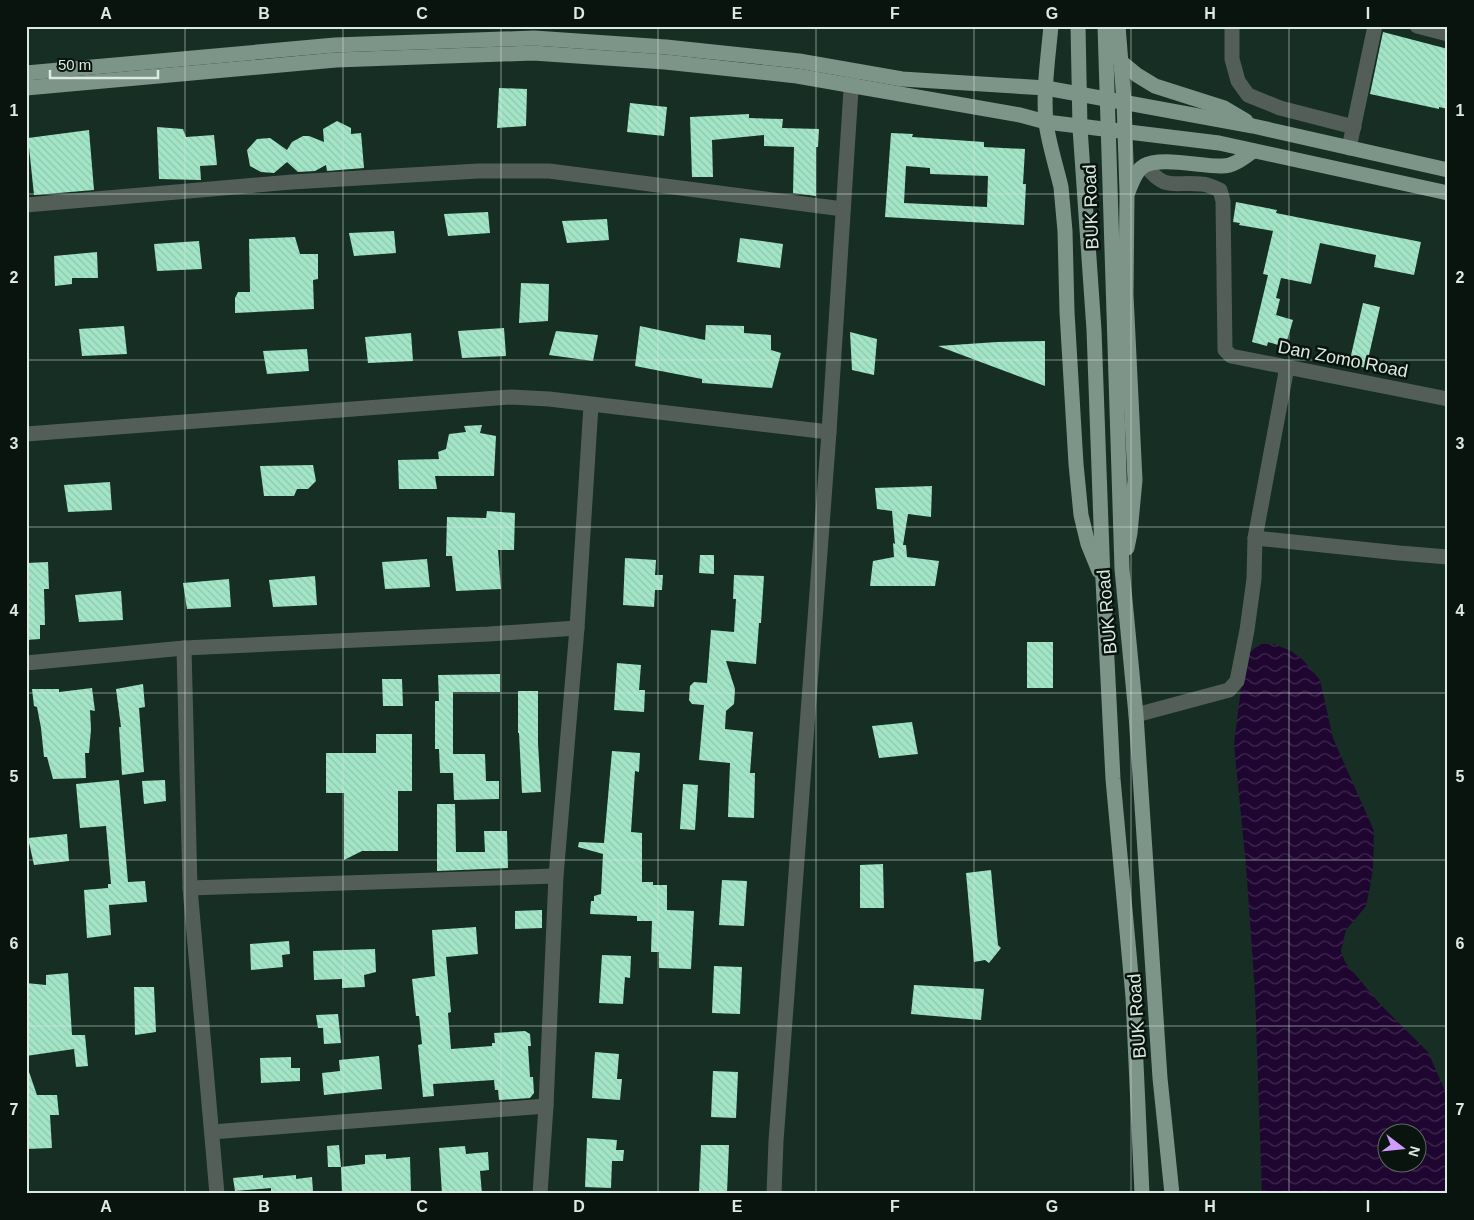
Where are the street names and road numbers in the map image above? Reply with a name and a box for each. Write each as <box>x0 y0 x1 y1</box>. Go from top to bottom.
street label: BUK Road <box>1080 164 1102 250</box>
street label: Dan Zomo Road <box>1276 337 1410 381</box>
street label: BUK Road <box>1093 569 1121 655</box>
street label: BUK Road <box>1124 973 1150 1059</box>

